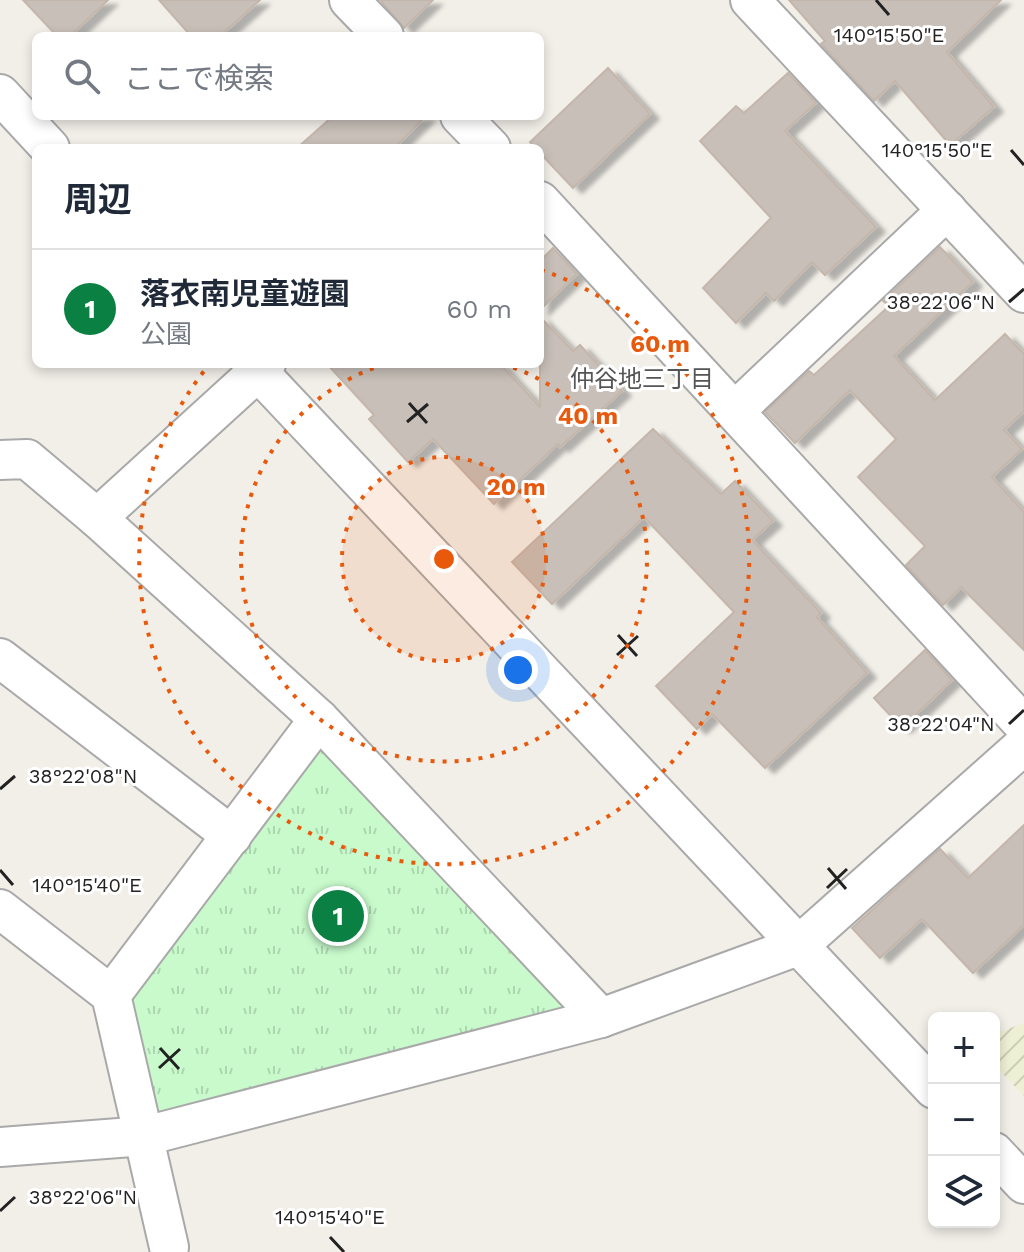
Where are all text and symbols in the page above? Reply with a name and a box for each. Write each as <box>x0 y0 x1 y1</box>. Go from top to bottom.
text: 140°15'50"E <box>834 23 944 47</box>
search box <box>32 32 544 120</box>
icon: search <box>60 54 104 98</box>
text: ここで検索 <box>124 61 274 96</box>
text: 140°15'50"E <box>882 138 992 162</box>
text: 周辺 <box>64 179 132 219</box>
text: 落衣南児童遊園 <box>140 276 350 311</box>
text: 38°22'06"N <box>887 290 995 314</box>
text: 1 <box>84 294 96 324</box>
text: 60 m <box>446 294 512 324</box>
text: 公園 <box>140 319 192 349</box>
text: 60 m <box>630 330 690 358</box>
district label: 仲谷地三丁目 <box>570 365 714 393</box>
text: 40 m <box>558 402 618 430</box>
text: 20 m <box>486 473 546 501</box>
centre of rings <box>430 545 458 573</box>
your location <box>498 650 538 690</box>
text: 38°22'04"N <box>887 712 995 736</box>
text: 38°22'08"N <box>29 764 137 788</box>
text: 140°15'40"E <box>32 873 142 897</box>
pin: 1 <box>312 886 364 946</box>
map controls <box>928 1012 1000 1228</box>
button: + <box>928 1012 1000 1084</box>
button: − <box>928 1084 1000 1156</box>
button: layers <box>928 1156 1000 1228</box>
text: 38°22'06"N <box>29 1185 137 1209</box>
text: 140°15'40"E <box>275 1205 385 1229</box>

